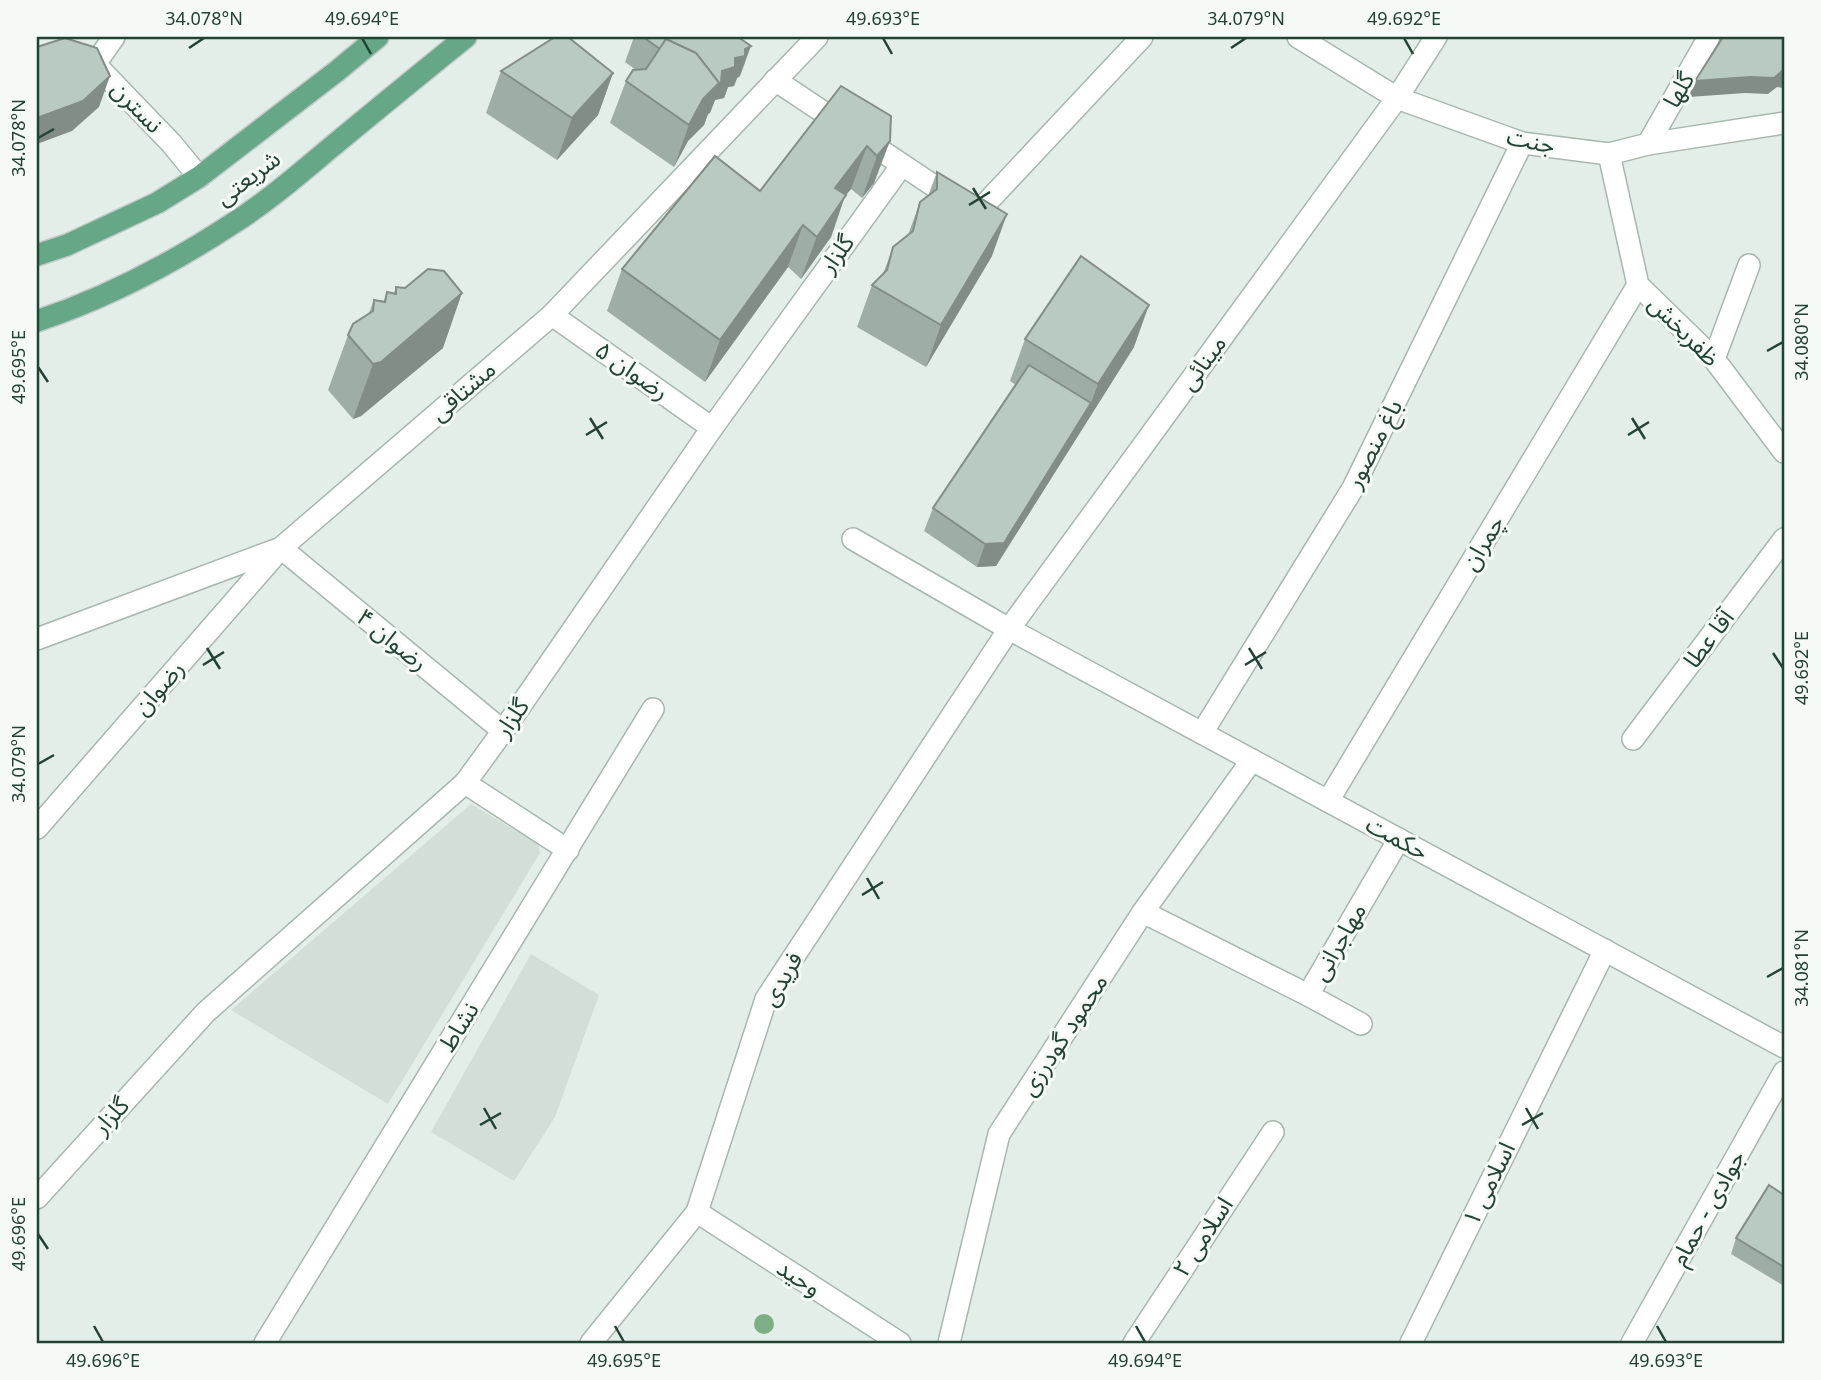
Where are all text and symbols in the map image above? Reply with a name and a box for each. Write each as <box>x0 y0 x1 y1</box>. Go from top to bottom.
text: 34.078°N <box>165 6 243 30</box>
text: 49.694°E <box>325 6 399 30</box>
text: 49.693°E <box>846 6 920 30</box>
text: 34.079°N <box>1207 6 1285 30</box>
text: 49.692°E <box>1367 6 1441 30</box>
street label: گلها <box>1654 64 1702 113</box>
street label: نسترن <box>105 72 171 140</box>
text: 34.078°N <box>6 99 30 177</box>
street label: جنت <box>1504 118 1559 161</box>
street label: شریعتی <box>208 141 287 212</box>
street label: گلزار <box>810 226 862 280</box>
street label: ظفربخش <box>1642 287 1728 373</box>
text: 34.080°N <box>1789 303 1813 381</box>
street label: مینائی <box>1171 328 1233 396</box>
text: 49.695°E <box>6 330 30 404</box>
street label: رضوان ۵ <box>589 332 676 407</box>
street label: مشتاقی <box>422 352 502 428</box>
street label: باغ منصور <box>1336 393 1411 495</box>
street label: چمران <box>1452 508 1511 576</box>
street label: رضوان ۴ <box>350 600 436 678</box>
street label: آقا عطا <box>1675 601 1741 674</box>
text: 49.692°E <box>1789 631 1813 705</box>
street label: رضوان <box>125 652 191 722</box>
street label: گلزار <box>485 690 537 744</box>
text: 34.079°N <box>6 725 30 803</box>
street label: حکمت <box>1361 807 1435 867</box>
street label: مهاجرانی <box>1302 896 1373 986</box>
text: 34.081°N <box>1789 929 1813 1007</box>
street label: فریدی <box>752 945 809 1011</box>
street label: محمود گودرزی <box>1011 967 1115 1102</box>
street label: نشاط <box>430 995 486 1057</box>
street label: گلزار <box>83 1088 136 1142</box>
street label: اسلامی ۱ <box>1453 1136 1522 1231</box>
street label: جوادی - حمام <box>1661 1143 1755 1273</box>
street label: اسلامی ۲ <box>1164 1190 1240 1283</box>
text: 49.696°E <box>6 1197 30 1271</box>
street label: وحید <box>771 1250 828 1303</box>
text: 49.696°E <box>66 1348 140 1372</box>
text: 49.695°E <box>587 1348 661 1372</box>
text: 49.694°E <box>1108 1348 1182 1372</box>
text: 49.693°E <box>1629 1348 1703 1372</box>

